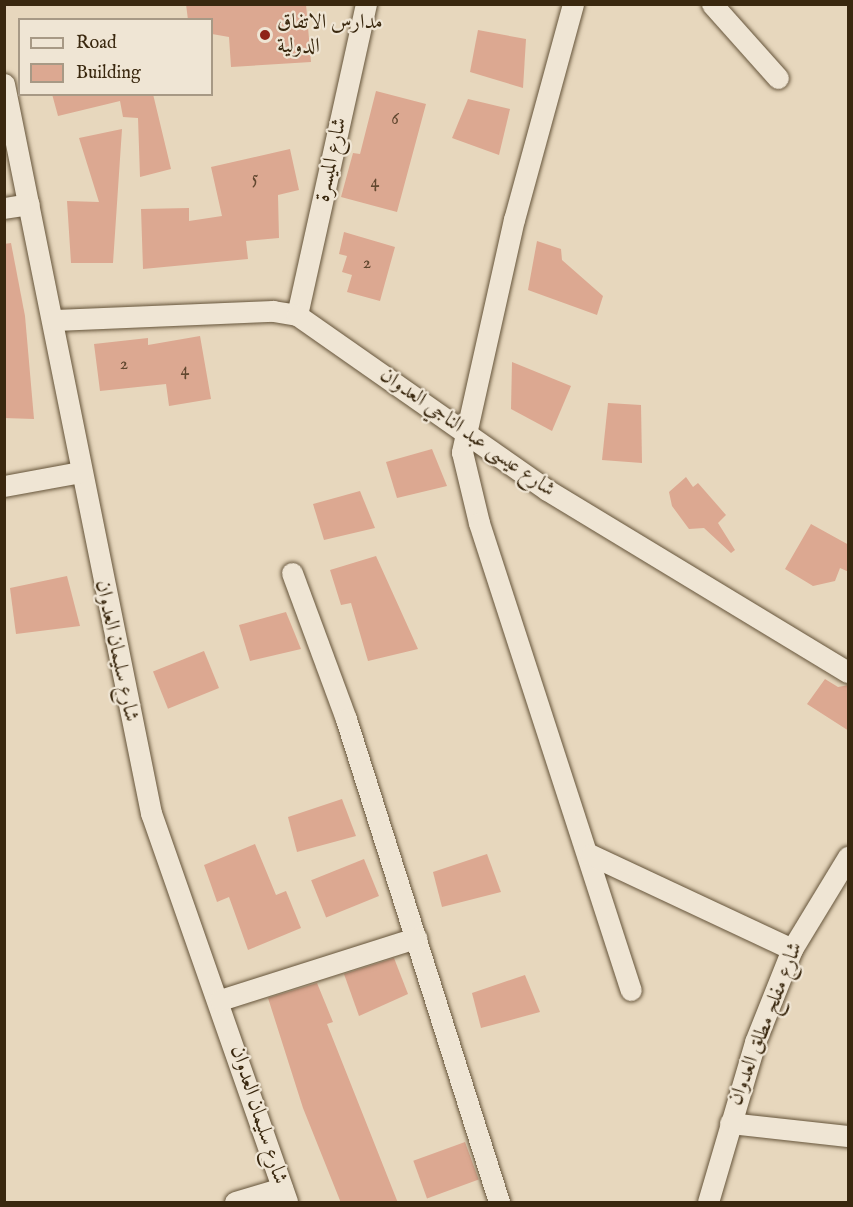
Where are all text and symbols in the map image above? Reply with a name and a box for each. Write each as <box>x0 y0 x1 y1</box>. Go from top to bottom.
place label: مدارس الاتفاق الدولية <box>277 10 383 60</box>
legend <box>18 18 213 96</box>
marker: مدارس الاتفاق الدولية <box>258 28 272 42</box>
text: Road <box>76 32 117 55</box>
text: Building <box>76 62 141 85</box>
house number: 6 <box>391 109 399 131</box>
street label: شارع الميسرة <box>311 116 353 204</box>
house number: 5 <box>252 168 258 190</box>
house number: 4 <box>371 172 379 194</box>
house number: 2 <box>363 253 371 275</box>
house number: 2 <box>120 354 128 376</box>
house number: 4 <box>181 360 189 382</box>
street label: شارع عيسى عبد الناجي العدوان <box>374 363 560 503</box>
street label: شارع سليمان العدوان <box>89 578 143 724</box>
street label: شارع مفلح مطلق العدوان <box>723 939 809 1109</box>
street label: شارع سليمان العدوان <box>224 1043 292 1187</box>

